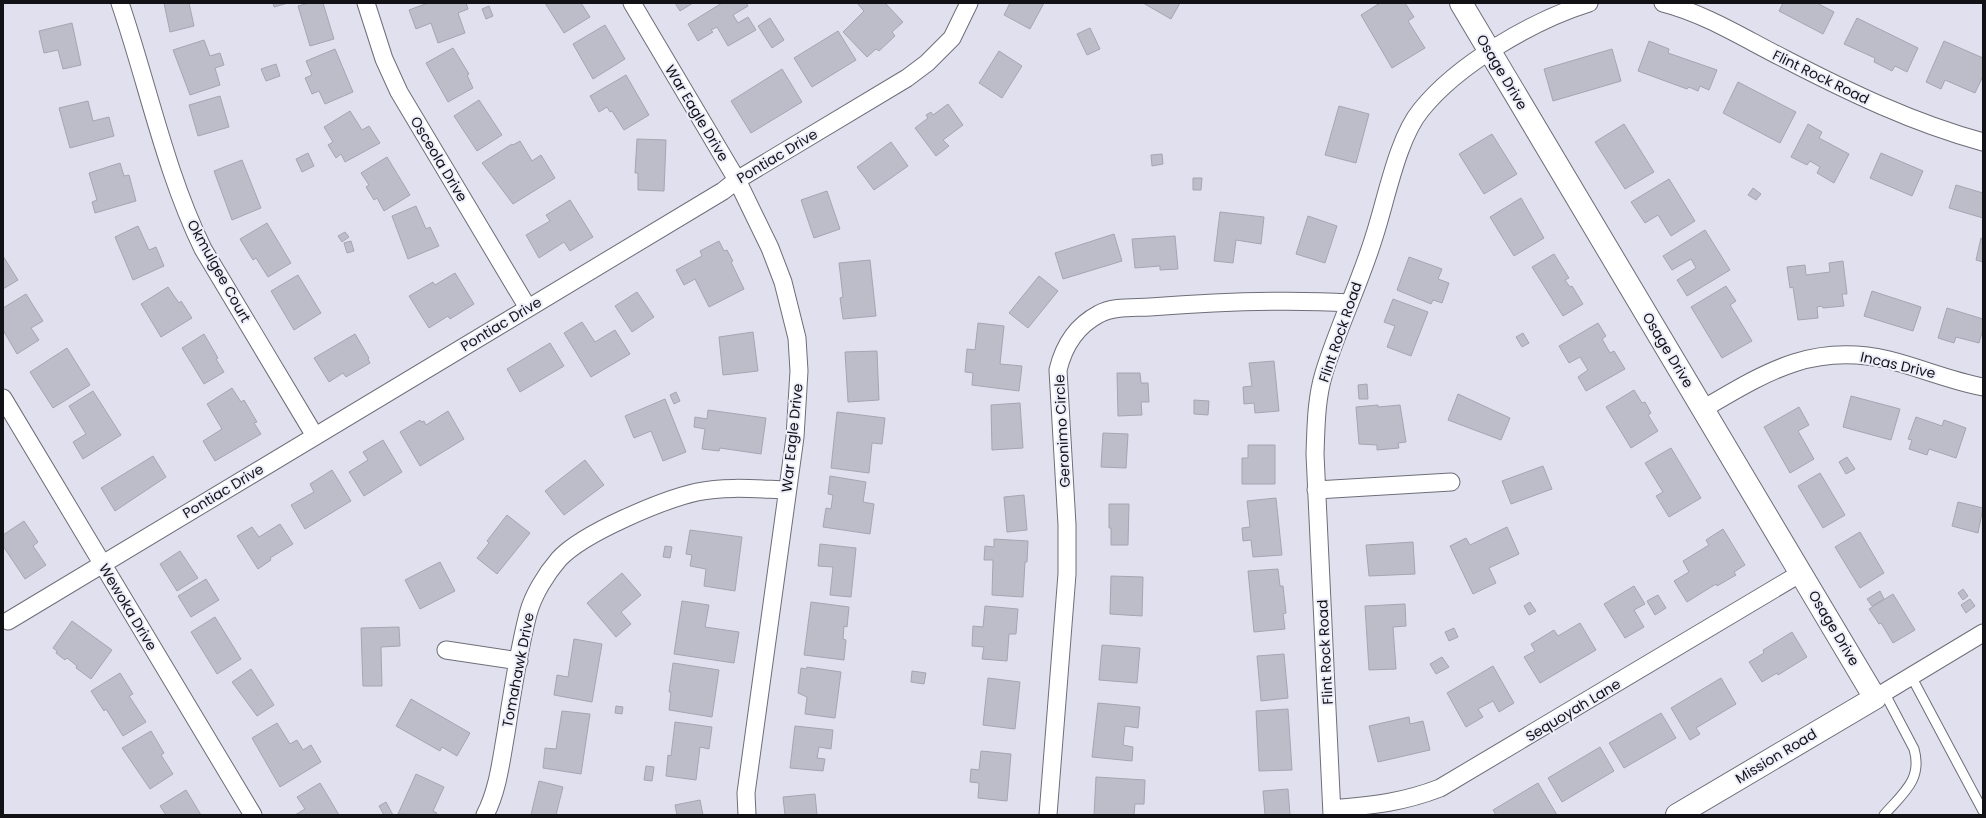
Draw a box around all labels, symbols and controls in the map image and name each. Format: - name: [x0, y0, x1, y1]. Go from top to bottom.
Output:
- street label: Osage Drive: [1472, 31, 1533, 114]
- street label: Flint Rock Road: [1769, 45, 1873, 109]
- street label: War Eagle Drive: [660, 61, 734, 165]
- street label: Osceola Drive: [406, 113, 473, 206]
- street label: Pontiac Drive: [733, 124, 822, 188]
- street label: Okmulgee Court: [182, 216, 256, 326]
- street label: Flint Rock Road: [1313, 279, 1367, 385]
- street label: Pontiac Drive: [457, 292, 546, 356]
- street label: Osage Drive: [1638, 309, 1699, 392]
- street label: Incas Drive: [1858, 347, 1938, 383]
- street label: Geronimo Circle: [1049, 374, 1075, 488]
- street label: War Eagle Drive: [776, 382, 808, 493]
- street label: Pontiac Drive: [179, 459, 268, 523]
- street label: Wewoka Drive: [94, 560, 162, 655]
- street label: Osage Drive: [1804, 587, 1865, 670]
- street label: Flint Rock Road: [1312, 599, 1338, 705]
- street label: Tomahawk Drive: [497, 611, 539, 729]
- street label: Sequoyah Lane: [1522, 674, 1624, 746]
- street label: Mission Road: [1732, 724, 1820, 788]

